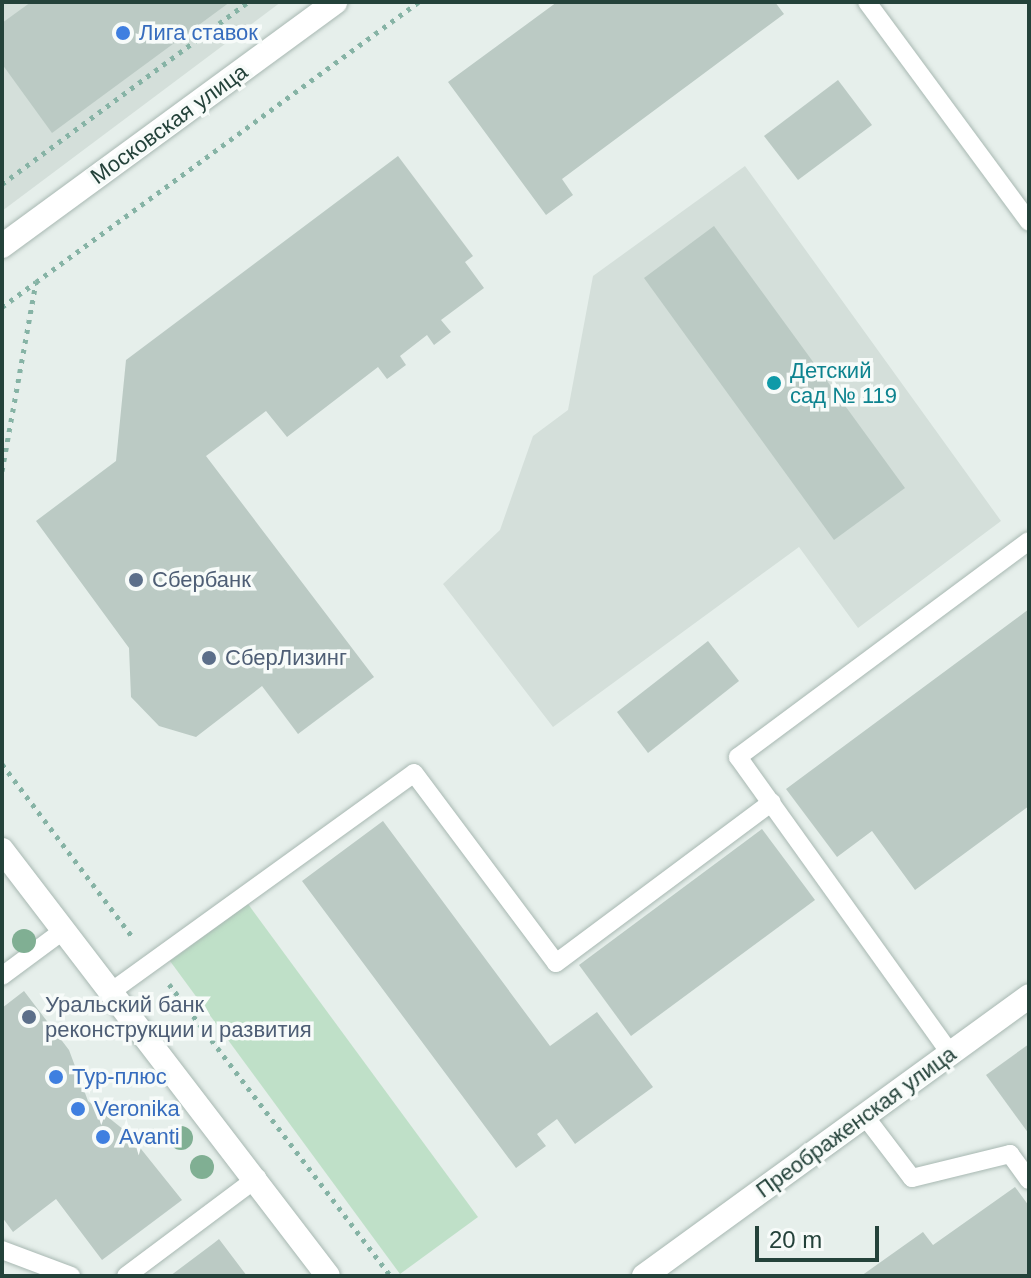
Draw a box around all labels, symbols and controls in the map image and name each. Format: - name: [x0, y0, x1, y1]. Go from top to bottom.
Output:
- place label: Лига ставок: [139, 20, 258, 46]
- marker: Лига ставок: [114, 24, 132, 42]
- street label: Московская улица: [86, 58, 252, 190]
- place label: Детский сад № 119: [790, 357, 897, 408]
- marker: Детский сад № 119: [765, 374, 783, 392]
- place label: Сбербанк: [152, 567, 251, 593]
- marker: Сбербанк: [127, 571, 145, 589]
- place label: СберЛизинг: [225, 645, 347, 671]
- marker: СберЛизинг: [200, 649, 218, 667]
- place label: Уральский банк реконструкции и развития: [45, 991, 312, 1042]
- marker: Уральский банк реконструкции и развития: [20, 1008, 38, 1026]
- street label: Преображенская улица: [751, 1041, 961, 1203]
- place label: Тур-плюс: [72, 1064, 167, 1090]
- marker: Тур-плюс: [47, 1068, 65, 1086]
- place label: Veronika: [94, 1096, 180, 1122]
- marker: Veronika: [69, 1100, 87, 1118]
- place label: Avanti: [119, 1124, 180, 1150]
- marker: Avanti: [94, 1128, 112, 1146]
- scale bar: [759, 1210, 883, 1260]
- text: 20 m: [769, 1226, 822, 1253]

